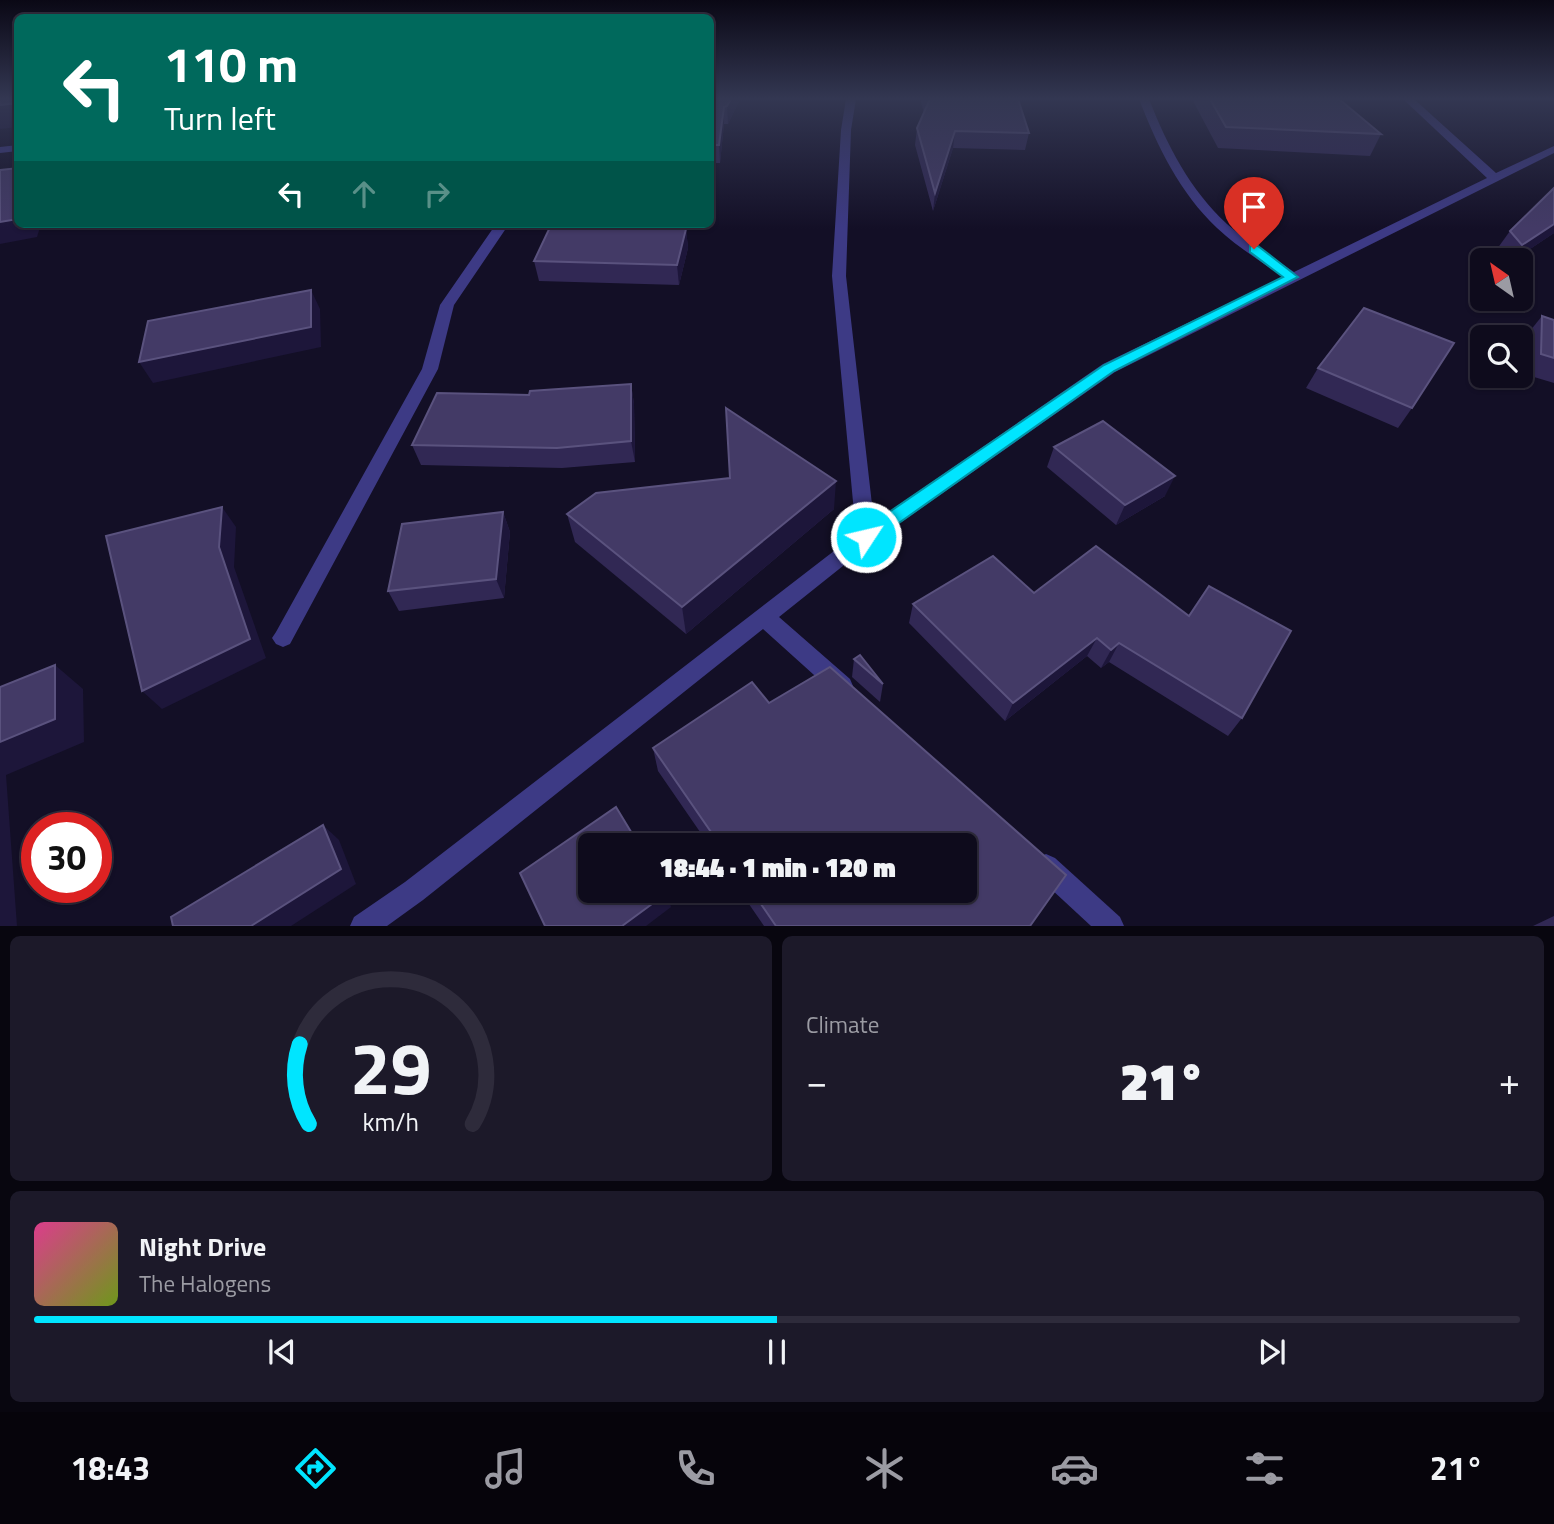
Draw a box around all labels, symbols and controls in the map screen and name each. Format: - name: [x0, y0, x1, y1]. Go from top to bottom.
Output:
- text: 110 m: [164, 26, 298, 101]
- icon: left: [49, 42, 140, 133]
- text: Turn left: [164, 94, 276, 142]
- icon: left: [272, 175, 310, 213]
- icon: ahead: [345, 175, 383, 213]
- icon: right: [418, 175, 456, 213]
- pin: [1224, 177, 1284, 249]
- icon: arrive: [1235, 188, 1273, 226]
- north arrow: [1470, 248, 1533, 312]
- map controls: [1470, 248, 1533, 388]
- button: search: [1470, 325, 1533, 388]
- position arrow: [829, 500, 903, 574]
- speed limit sign: 30: [21, 812, 112, 903]
- text: 18:44 · 1 min · 120 m: [659, 848, 896, 887]
- text: Climate: [806, 1007, 879, 1042]
- text: 29: [350, 1013, 432, 1123]
- text: 21°: [1120, 1041, 1206, 1120]
- text: −: [806, 1052, 827, 1110]
- text: +: [1499, 1052, 1520, 1110]
- text: km/h: [363, 1103, 419, 1141]
- text: Night Drive: [139, 1227, 266, 1266]
- text: The Halogens: [139, 1266, 271, 1301]
- icon: previous: [263, 1333, 301, 1371]
- icon: pause: [758, 1333, 796, 1371]
- icon: next: [1253, 1333, 1291, 1371]
- text: 18:43: [70, 1444, 150, 1492]
- icon: directions: [291, 1444, 340, 1493]
- icon: music: [481, 1444, 530, 1493]
- icon: phone: [671, 1444, 720, 1493]
- icon: climate: [860, 1444, 909, 1493]
- icon: car: [1050, 1444, 1099, 1493]
- icon: filters: [1240, 1444, 1289, 1493]
- text: 21°: [1430, 1444, 1484, 1492]

